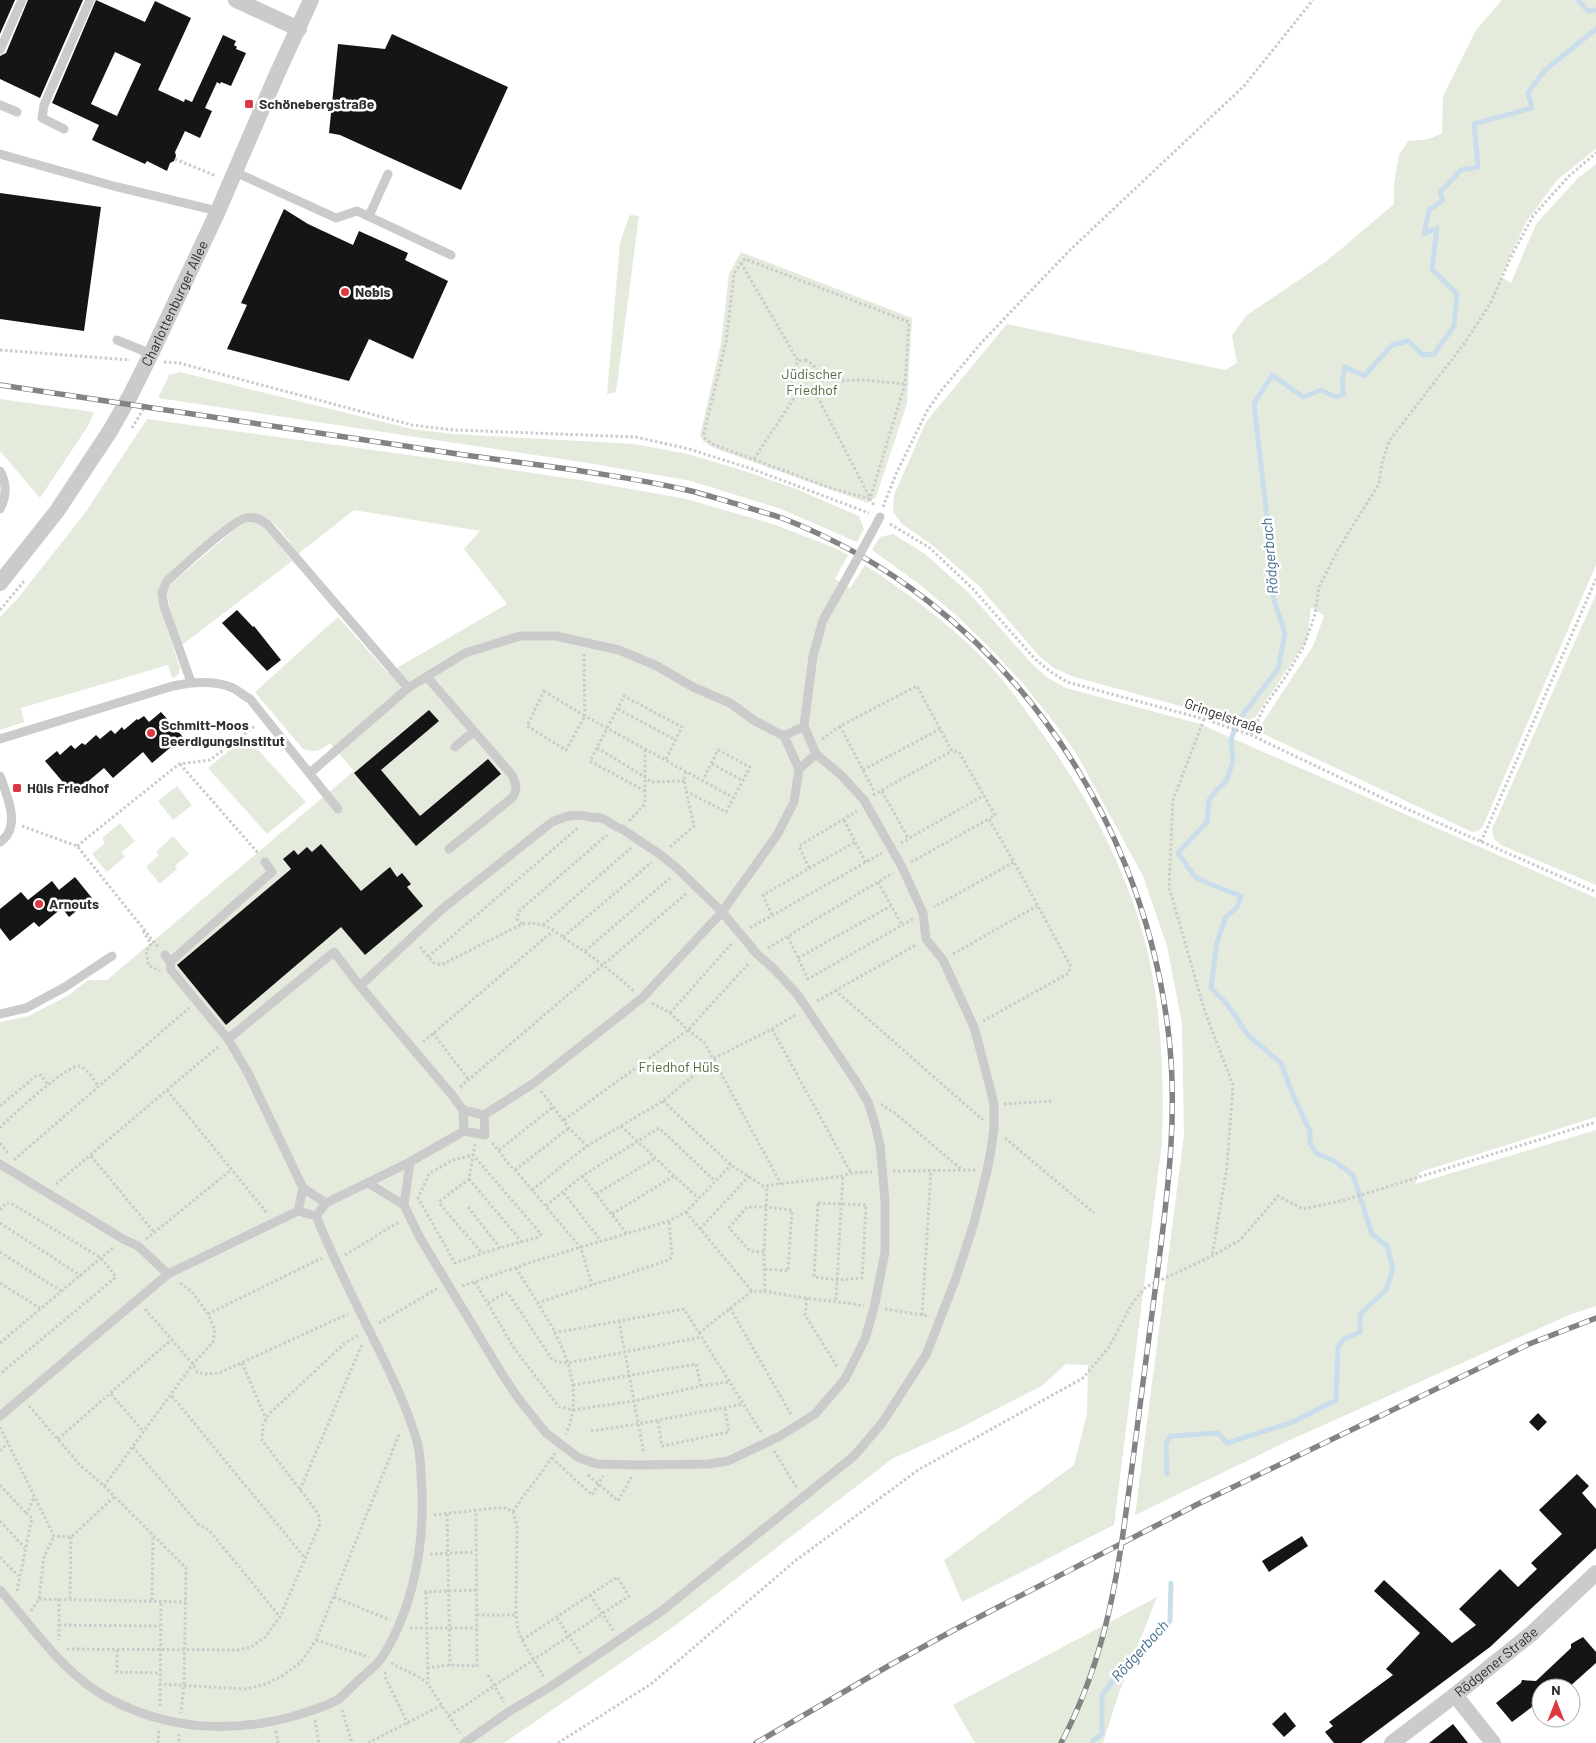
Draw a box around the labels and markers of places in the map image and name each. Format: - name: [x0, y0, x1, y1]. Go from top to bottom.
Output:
- place label: Schönebergstraße: [259, 95, 375, 112]
- marker: Schönebergstraße: [243, 98, 255, 110]
- place label: Nobis: [355, 283, 391, 300]
- marker: Nobis: [339, 286, 351, 298]
- place label: Schmitt-Moos Beerdigungsinstitut: [161, 716, 285, 749]
- marker: Schmitt-Moos Beerdigungsinstitut: [145, 727, 157, 739]
- place label: Hüls Friedhof: [27, 779, 109, 796]
- marker: Hüls Friedhof: [11, 782, 23, 794]
- place label: Arnouts: [49, 895, 99, 912]
- marker: Arnouts: [33, 898, 45, 910]

